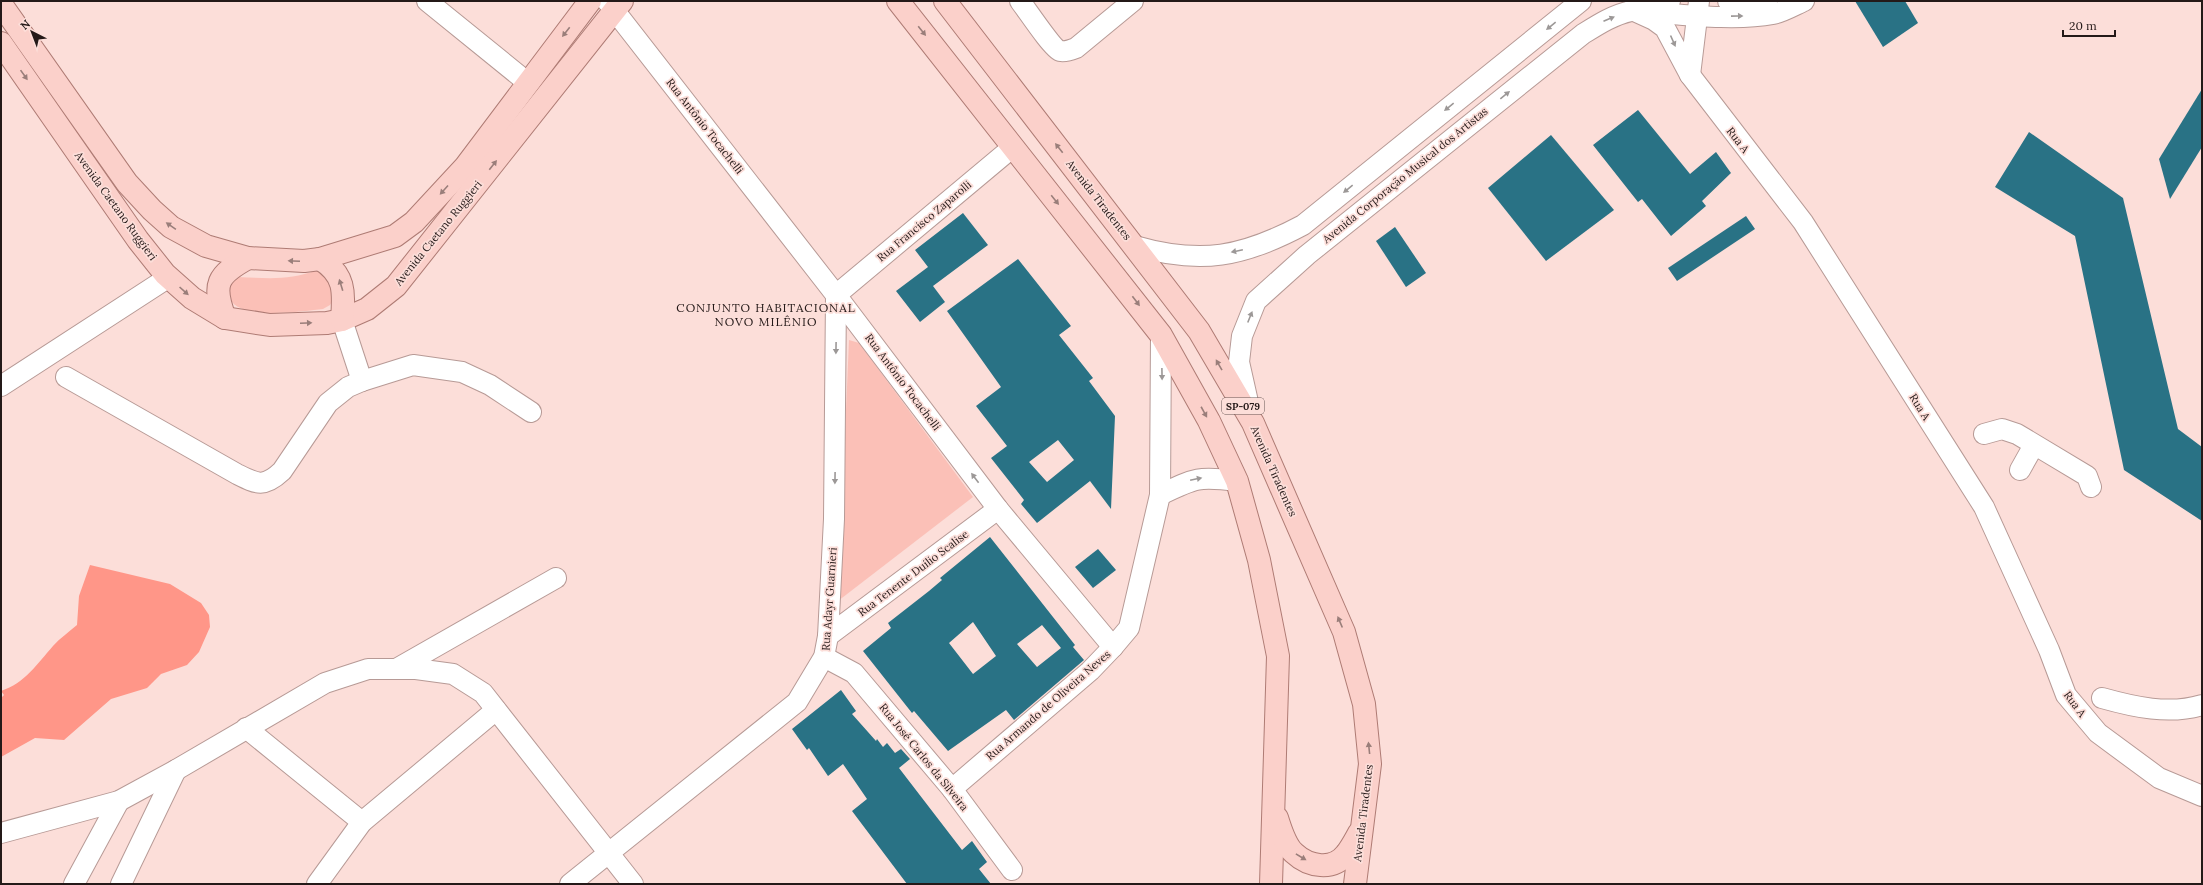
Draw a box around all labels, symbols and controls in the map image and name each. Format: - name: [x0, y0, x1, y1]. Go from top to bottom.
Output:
- north arrow: [12, 12, 52, 52]
- scale bar: [2063, 12, 2115, 38]
- one-way arrow: [1731, 13, 1744, 19]
- one-way arrow: [1604, 15, 1616, 21]
- text: N: [17, 16, 34, 33]
- text: 20 m: [2069, 18, 2097, 33]
- one-way arrow: [1545, 21, 1556, 30]
- one-way arrow: [562, 26, 570, 37]
- one-way arrow: [918, 26, 927, 37]
- one-way arrow: [1670, 36, 1676, 48]
- one-way arrow: [20, 70, 28, 80]
- street label: Rua Antônio Tocachelli: [663, 76, 747, 176]
- one-way arrow: [1499, 91, 1510, 100]
- one-way arrow: [1444, 103, 1455, 112]
- street label: Avenida Corporação Musical dos Artistas: [1319, 104, 1490, 247]
- street label: Rua A: [1724, 124, 1753, 157]
- one-way arrow: [1055, 143, 1063, 154]
- street label: Avenida Caetano Ruggieri: [71, 148, 160, 263]
- street label: Avenida Tiradentes: [1063, 156, 1135, 243]
- one-way arrow: [489, 159, 497, 170]
- street label: Rua Francisco Zaparolli: [874, 177, 974, 265]
- street label: Avenida Caetano Ruggieri: [391, 178, 485, 289]
- one-way arrow: [440, 185, 449, 196]
- one-way arrow: [1343, 185, 1354, 193]
- one-way arrow: [1050, 194, 1059, 205]
- one-way arrow: [166, 222, 177, 230]
- one-way arrow: [1230, 249, 1243, 255]
- one-way arrow: [288, 257, 300, 264]
- one-way arrow: [338, 279, 344, 291]
- one-way arrow: [180, 286, 189, 295]
- one-way arrow: [1131, 296, 1140, 307]
- district label: CONJUNTO HABITACIONAL NOVO MILÊNIO: [676, 300, 856, 329]
- one-way arrow: [1247, 311, 1253, 323]
- one-way arrow: [300, 320, 312, 327]
- street label: Rua Antônio Tocachelli: [862, 331, 944, 433]
- one-way arrow: [833, 342, 839, 355]
- one-way arrow: [1216, 359, 1223, 371]
- one-way arrow: [1158, 368, 1165, 380]
- street label: Rua A: [1906, 391, 1934, 424]
- road number: SP-079: [1222, 398, 1264, 414]
- one-way arrow: [1200, 406, 1207, 418]
- street label: Avenida Tiradentes: [1247, 422, 1300, 519]
- one-way arrow: [832, 472, 838, 485]
- one-way arrow: [970, 473, 979, 484]
- one-way arrow: [1190, 476, 1202, 482]
- street label: Rua Tenente Duilio Scalise: [855, 527, 971, 619]
- street label: Rua Adayr Guarnieri: [818, 547, 840, 651]
- one-way arrow: [1337, 616, 1343, 627]
- street label: Rua Armando de Oliveira Neves: [983, 647, 1113, 763]
- street label: Rua A: [2061, 688, 2090, 721]
- street label: Rua José Carlos da Silveira: [876, 700, 972, 814]
- one-way arrow: [1365, 742, 1372, 754]
- street label: Avenida Tiradentes: [1350, 764, 1376, 863]
- one-way arrow: [1295, 854, 1307, 861]

